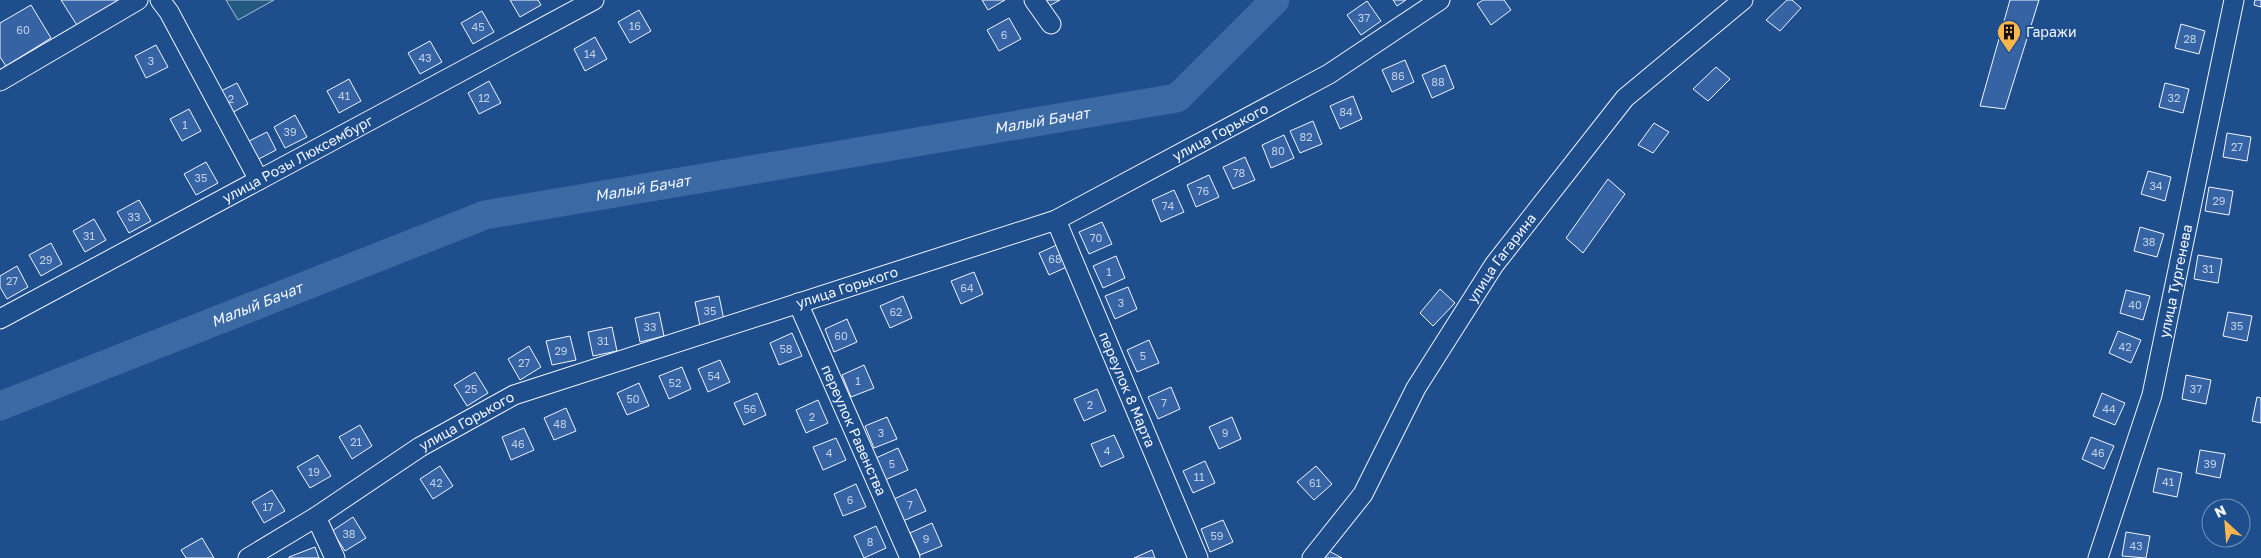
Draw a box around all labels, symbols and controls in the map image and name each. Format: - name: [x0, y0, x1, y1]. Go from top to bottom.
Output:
- house number: 37: [1358, 11, 1370, 24]
- house number: 16: [629, 19, 641, 32]
- building icon: Гаражи: [1996, 19, 2022, 53]
- house number: 45: [471, 20, 485, 33]
- house number: 60: [16, 23, 30, 36]
- place label: Гаражи: [2026, 23, 2077, 40]
- house number: 6: [1001, 28, 1008, 41]
- house number: 28: [2183, 32, 2197, 45]
- house number: 14: [584, 47, 596, 60]
- house number: 43: [418, 51, 432, 64]
- house number: 3: [148, 54, 154, 67]
- house number: 86: [1391, 69, 1405, 82]
- house number: 88: [1431, 75, 1445, 88]
- house number: 41: [338, 89, 350, 102]
- house number: 12: [478, 91, 490, 104]
- house number: 32: [2168, 91, 2180, 104]
- house number: 2: [228, 92, 234, 105]
- street label: улица Горького: [1169, 99, 1271, 164]
- water label: Малый Бачат: [993, 103, 1093, 137]
- house number: 84: [1339, 105, 1353, 118]
- street label: улица Розы Люксембург: [219, 111, 376, 206]
- house number: 1: [182, 118, 188, 131]
- house number: 39: [283, 125, 297, 138]
- house number: 82: [1299, 130, 1313, 143]
- house number: 27: [2231, 140, 2243, 153]
- house number: 80: [1271, 144, 1285, 157]
- house number: 78: [1233, 166, 1246, 179]
- water label: Малый Бачат: [593, 170, 694, 204]
- house number: 35: [195, 171, 207, 184]
- house number: 34: [2149, 179, 2163, 192]
- house number: 76: [1197, 184, 1210, 197]
- house number: 29: [2212, 194, 2226, 207]
- house number: 74: [1162, 199, 1175, 212]
- house number: 33: [128, 210, 140, 223]
- street label: улица Гагарина: [1463, 210, 1539, 306]
- street label: улица Тургенева: [2155, 223, 2195, 339]
- house number: 31: [83, 229, 95, 242]
- house number: 70: [1090, 231, 1103, 244]
- house number: 38: [2142, 235, 2156, 248]
- house number: 68: [1048, 252, 1062, 265]
- house number: 29: [39, 253, 53, 266]
- house number: 31: [2202, 262, 2214, 275]
- street label: улица Горького: [794, 263, 900, 311]
- house number: 1: [1106, 265, 1112, 278]
- house number: 27: [6, 274, 18, 287]
- water label: Малый Бачат: [208, 277, 307, 330]
- house number: 64: [960, 281, 974, 294]
- house number: 3: [1118, 296, 1124, 309]
- house number: 40: [2128, 298, 2142, 311]
- house number: 35: [704, 304, 716, 317]
- house number: 62: [889, 305, 903, 318]
- house number: 35: [2231, 319, 2243, 332]
- house number: 33: [644, 320, 656, 333]
- house number: 60: [834, 329, 848, 342]
- street label: переулок 8 Марта: [1096, 329, 1160, 450]
- house number: 31: [597, 334, 609, 347]
- house number: 42: [2118, 340, 2132, 353]
- house number: 58: [779, 342, 793, 355]
- house number: 29: [554, 344, 568, 357]
- house number: 5: [1140, 349, 1146, 362]
- house number: 27: [518, 356, 530, 369]
- street label: переулок Равенства: [818, 362, 890, 498]
- house number: 54: [707, 369, 721, 382]
- house number: 1: [855, 374, 861, 387]
- house number: 52: [669, 376, 681, 389]
- house number: 25: [465, 382, 477, 395]
- house number: 37: [2190, 382, 2202, 395]
- street label: улица Горького: [416, 388, 517, 454]
- house number: 50: [626, 392, 640, 405]
- house number: 7: [1161, 396, 1167, 409]
- house number: 2: [1087, 398, 1093, 411]
- house number: 56: [743, 402, 757, 415]
- house number: 44: [2102, 402, 2116, 415]
- house number: 2: [809, 410, 815, 423]
- house number: 48: [553, 417, 567, 430]
- house number: 3: [878, 426, 884, 439]
- house number: 9: [1222, 426, 1228, 439]
- house number: 21: [350, 435, 362, 448]
- house number: 46: [511, 437, 525, 450]
- house number: 4: [1104, 444, 1111, 457]
- house number: 4: [826, 446, 833, 459]
- house number: 46: [2091, 446, 2105, 459]
- house number: 5: [889, 457, 895, 470]
- house number: 39: [2203, 457, 2217, 470]
- house number: 19: [308, 465, 320, 478]
- house number: 11: [1194, 470, 1204, 483]
- house number: 41: [2162, 475, 2174, 488]
- house number: 42: [429, 476, 443, 489]
- house number: 61: [1309, 476, 1321, 489]
- house number: 6: [847, 493, 854, 506]
- house number: 7: [907, 498, 913, 511]
- north arrow: [2201, 498, 2251, 548]
- house number: 17: [262, 500, 274, 513]
- text: N: [2212, 501, 2229, 521]
- house number: 38: [342, 527, 356, 540]
- house number: 59: [1210, 529, 1224, 542]
- house number: 9: [923, 532, 929, 545]
- house number: 8: [867, 535, 874, 548]
- house number: 43: [2129, 539, 2143, 552]

